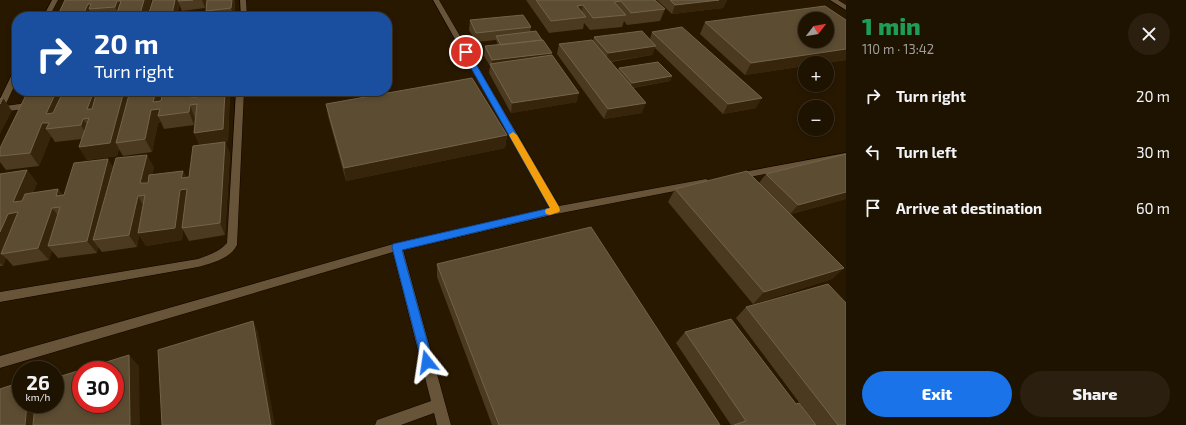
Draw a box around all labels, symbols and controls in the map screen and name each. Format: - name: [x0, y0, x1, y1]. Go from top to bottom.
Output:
- text: 1 min: [862, 11, 921, 40]
- north arrow: [798, 12, 834, 48]
- map controls: [798, 12, 834, 136]
- button: close: [1128, 13, 1170, 55]
- text: 20 m: [94, 26, 159, 60]
- icon: right: [28, 28, 80, 80]
- pin: [449, 35, 483, 69]
- icon: arrive: [455, 41, 477, 63]
- text: 110 m · 13:42: [862, 41, 934, 57]
- button: +: [798, 56, 834, 92]
- text: Turn right: [94, 60, 174, 82]
- icon: right: [862, 85, 884, 107]
- text: Turn right: [896, 87, 966, 105]
- text: 20 m: [1136, 87, 1170, 105]
- button: −: [798, 100, 834, 136]
- icon: left: [862, 141, 884, 163]
- text: Turn left: [896, 143, 957, 161]
- text: 30 m: [1136, 143, 1170, 161]
- icon: arrive: [862, 197, 884, 219]
- text: Arrive at destination: [896, 199, 1042, 217]
- text: 60 m: [1136, 199, 1170, 217]
- position arrow: [406, 341, 448, 383]
- speed limit sign: 30: [72, 361, 124, 413]
- text: 26: [26, 370, 50, 394]
- button: Exit: [862, 371, 1012, 417]
- button: Share: [1020, 371, 1170, 417]
- text: km/h: [26, 391, 50, 403]

